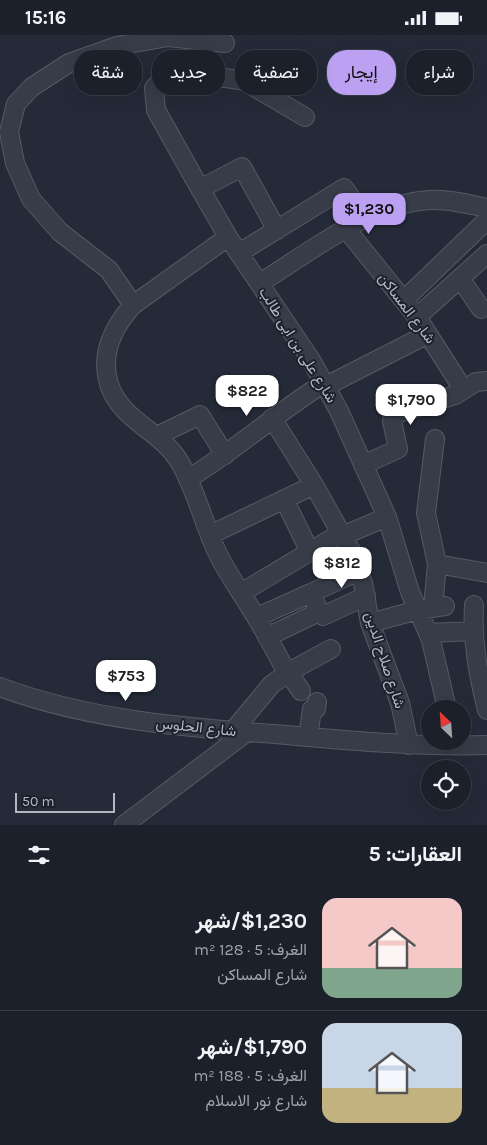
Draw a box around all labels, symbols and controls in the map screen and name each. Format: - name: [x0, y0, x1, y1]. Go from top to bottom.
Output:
- text: 15:16: [25, 7, 66, 29]
- chip: شقة: [74, 50, 142, 95]
- chip: جديد: [152, 50, 225, 95]
- chip: تصفية: [235, 50, 317, 95]
- chip: إيجار: [327, 50, 396, 95]
- chip: شراء: [406, 50, 473, 95]
- pin: $1,230: [328, 193, 410, 235]
- text: $1,230: [344, 199, 394, 218]
- street label: شارع المساكن: [373, 269, 440, 348]
- street label: شارع على بن ابى طالب: [253, 284, 341, 407]
- pin: $822: [217, 375, 277, 417]
- text: $822: [227, 381, 267, 400]
- pin: $1,790: [370, 383, 452, 426]
- text: $1,790: [387, 390, 435, 409]
- pin: $812: [312, 547, 372, 589]
- text: $812: [324, 553, 360, 572]
- street label: شارع صلاح الدين: [359, 609, 409, 711]
- pin: $753: [96, 659, 156, 702]
- text: $753: [107, 666, 145, 685]
- north arrow: [421, 700, 471, 750]
- map controls: [421, 700, 471, 810]
- street label: شارع الحلوس: [155, 714, 237, 742]
- button: locate: [421, 760, 471, 810]
- scale bar: [15, 790, 115, 813]
- text: 50 m: [22, 793, 55, 810]
- icon: filters: [25, 841, 53, 869]
- text: العقارات: 5: [368, 842, 462, 866]
- text: $1,230/شهر: [195, 909, 307, 933]
- icon: home: [362, 918, 422, 978]
- text: الغرف: 5 · 128 m²: [194, 940, 307, 959]
- text: شارع المساكن: [217, 965, 307, 984]
- text: $1,790/شهر: [198, 1035, 307, 1059]
- icon: home: [362, 1043, 422, 1103]
- text: الغرف: 5 · 188 m²: [193, 1066, 307, 1085]
- text: شارع نور الاسلام: [205, 1091, 307, 1110]

